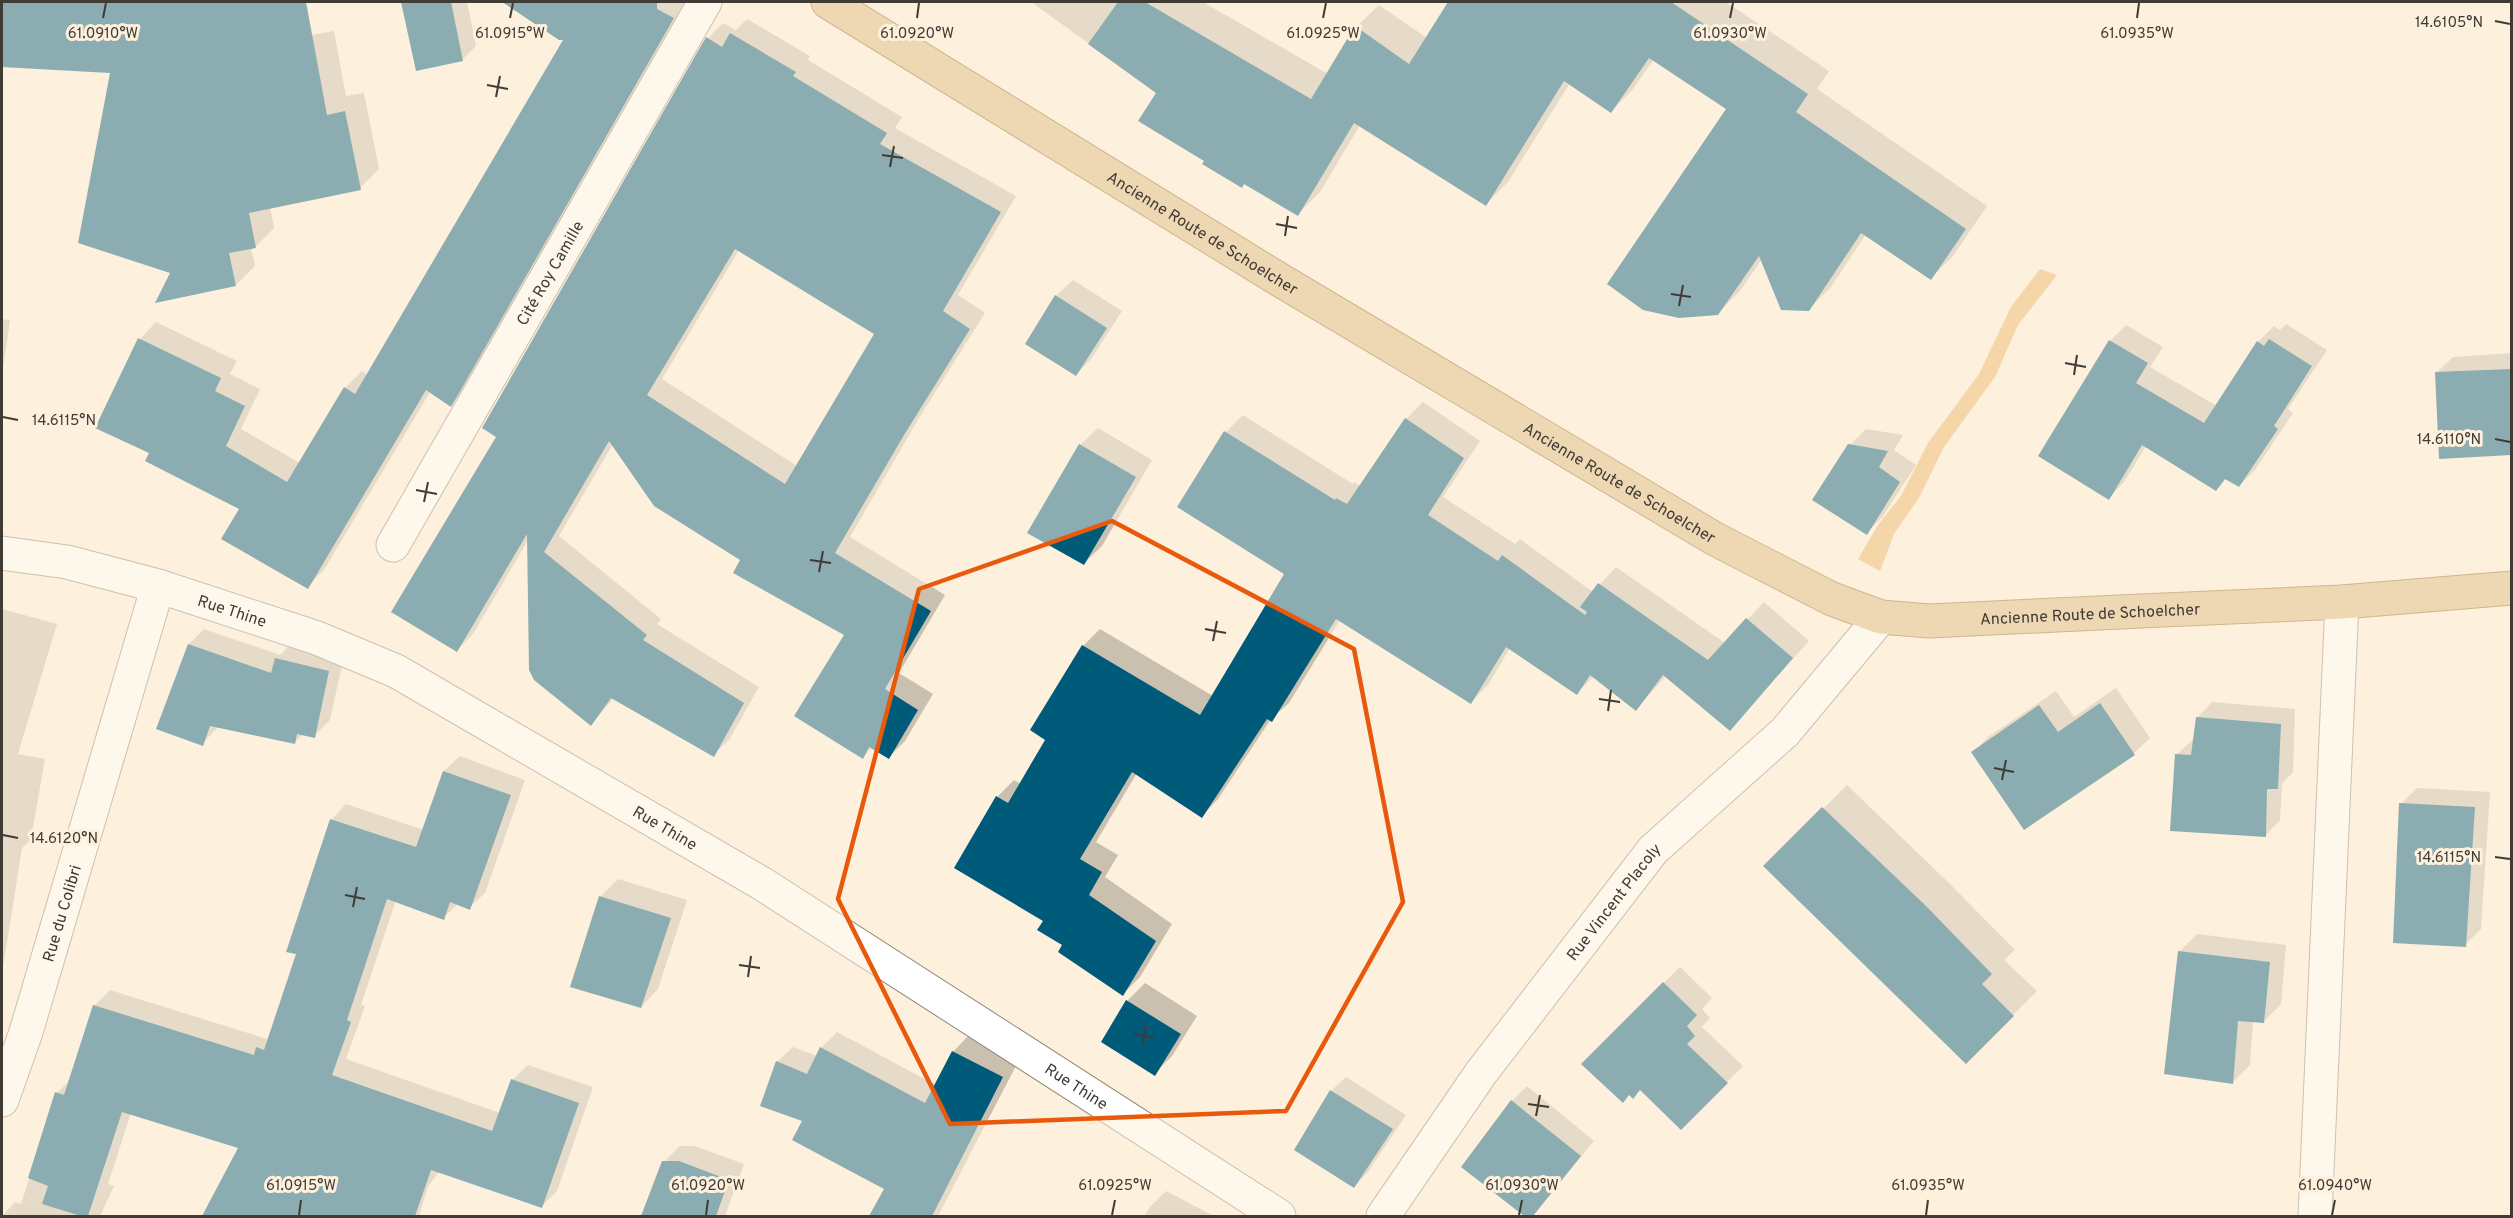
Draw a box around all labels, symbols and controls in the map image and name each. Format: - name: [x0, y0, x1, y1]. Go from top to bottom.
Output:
- text: 14.6105°N: [2415, 14, 2483, 33]
- text: 61.0910°W: [68, 25, 138, 44]
- text: 61.0915°W: [475, 25, 545, 44]
- text: 61.0920°W: [880, 25, 954, 44]
- text: 61.0925°W: [1286, 25, 1360, 44]
- text: 61.0930°W: [1693, 25, 1767, 44]
- text: 61.0935°W: [2100, 25, 2174, 44]
- street label: Ancienne Route de Schoelcher: [1103, 168, 1301, 300]
- street label: Cité Roy Camille: [513, 218, 589, 330]
- text: 14.6115°N: [32, 412, 96, 431]
- street label: Ancienne Route de Schoelcher: [1519, 419, 1719, 549]
- text: 14.6110°N: [2417, 431, 2481, 450]
- street label: Rue Thine: [195, 592, 269, 633]
- street label: Ancienne Route de Schoelcher: [1980, 600, 2201, 631]
- street label: Rue Thine: [628, 803, 700, 856]
- text: 14.6120°N: [30, 830, 98, 849]
- street label: Rue Vincent Placoly: [1563, 840, 1666, 965]
- text: 14.6115°N: [2417, 849, 2481, 868]
- street label: Rue du Colibri: [39, 863, 87, 965]
- street label: Rue Thine: [1040, 1060, 1111, 1115]
- text: 61.0915°W: [266, 1177, 336, 1196]
- text: 61.0920°W: [671, 1177, 745, 1196]
- text: 61.0925°W: [1078, 1177, 1152, 1196]
- text: 61.0930°W: [1485, 1177, 1559, 1196]
- text: 61.0935°W: [1891, 1177, 1965, 1196]
- text: 61.0940°W: [2298, 1177, 2372, 1196]

